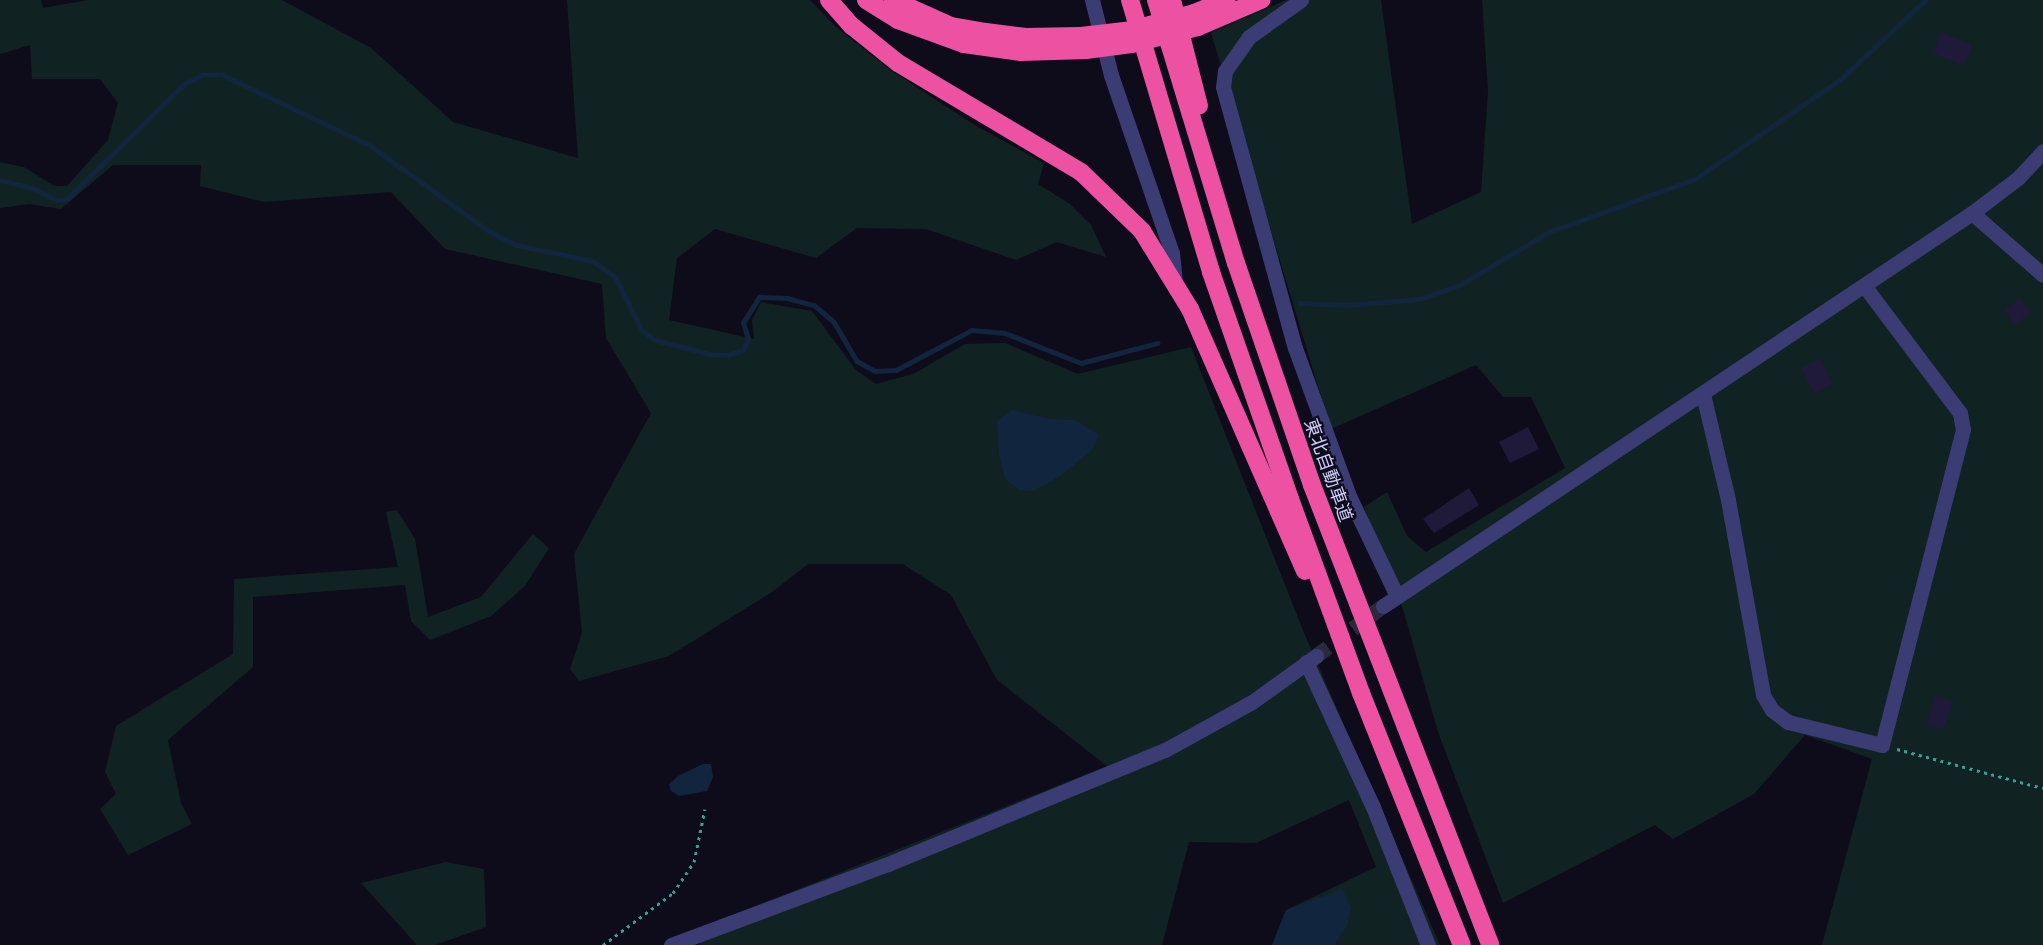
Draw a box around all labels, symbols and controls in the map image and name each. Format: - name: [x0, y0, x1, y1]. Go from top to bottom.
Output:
- street label: 東北自動車道: [1300, 416, 1358, 524]

